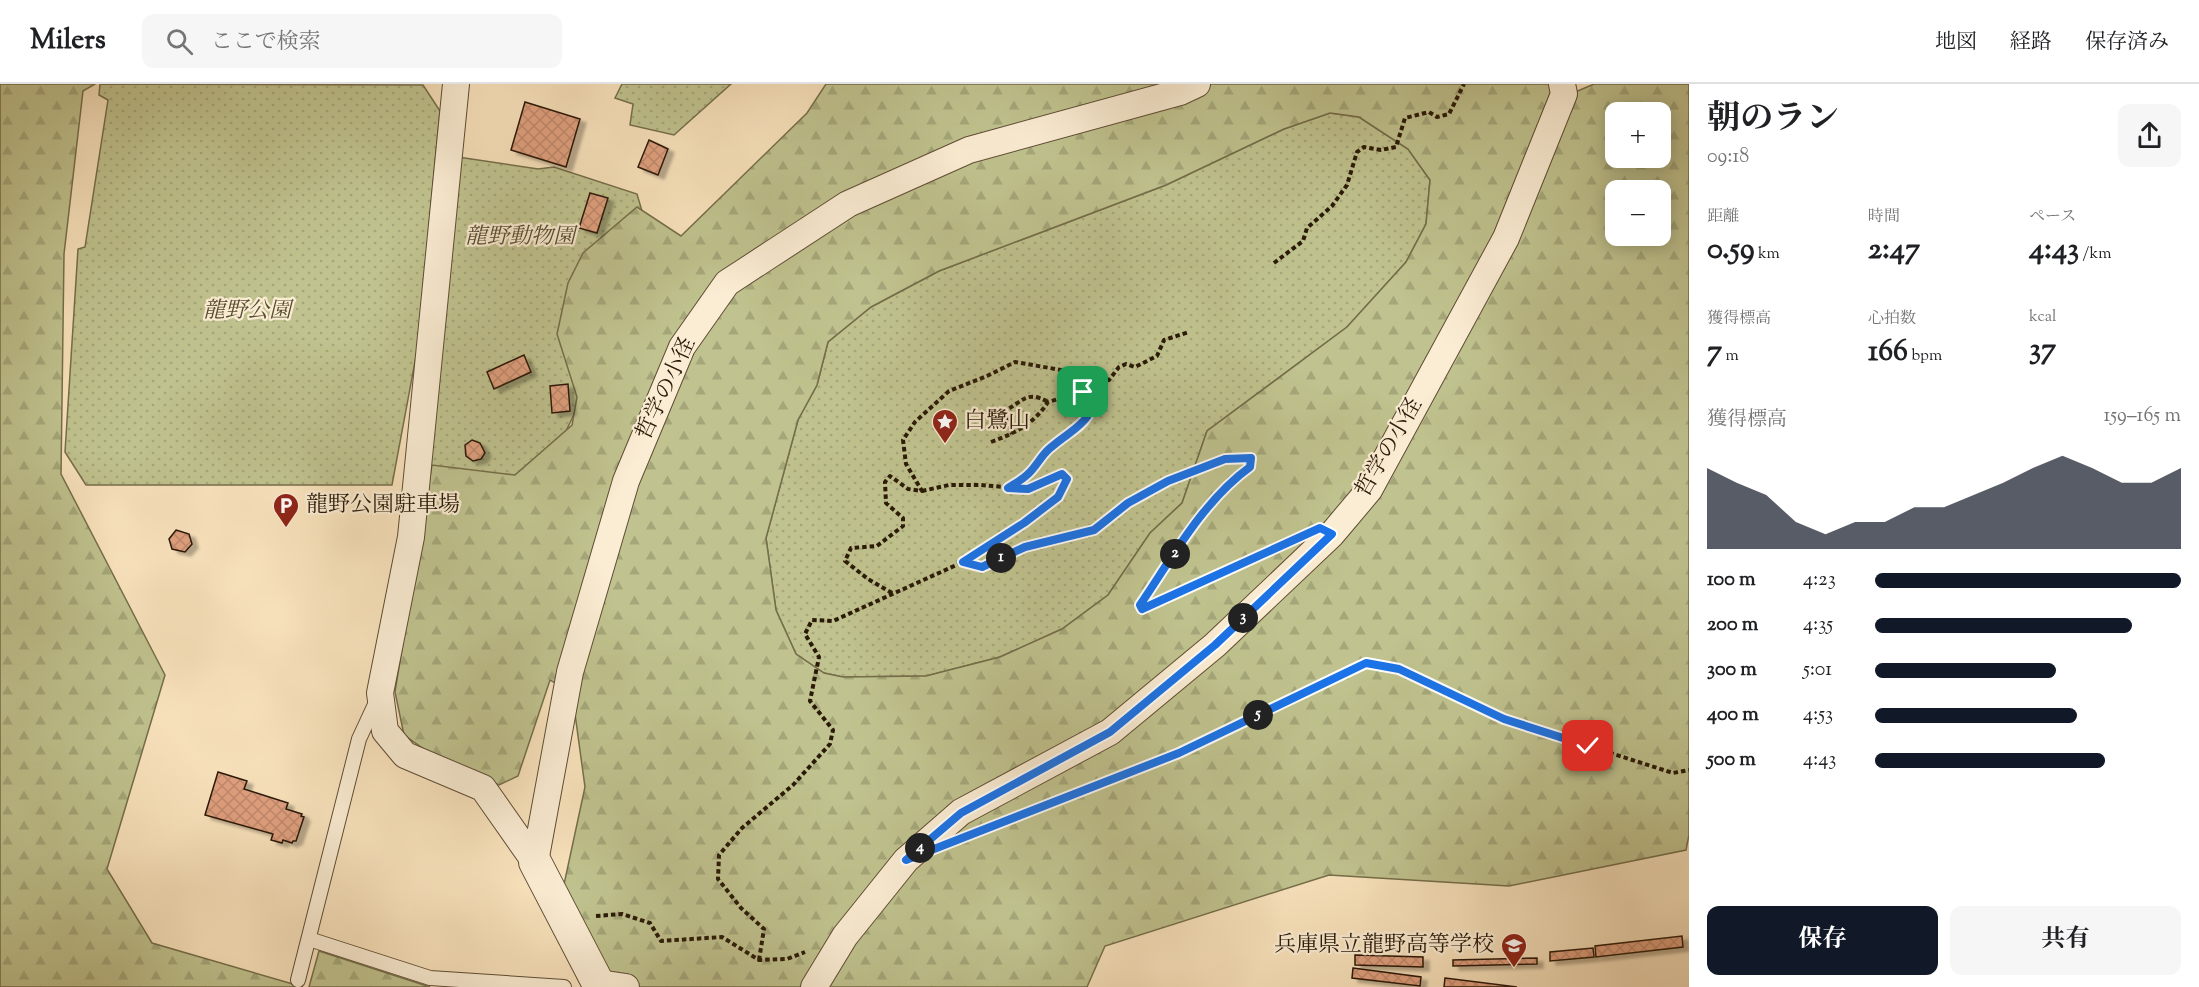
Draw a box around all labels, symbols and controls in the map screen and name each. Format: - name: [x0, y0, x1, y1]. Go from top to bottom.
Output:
- search box: [142, 14, 562, 68]
- text: Milers: [30, 21, 106, 61]
- icon: search: [163, 25, 196, 58]
- text: ここで検索: [211, 27, 321, 59]
- text: 地図: [1935, 28, 1977, 58]
- text: 経路: [2010, 28, 2052, 58]
- text: 保存済み: [2085, 28, 2169, 58]
- text: 朝のラン: [1707, 96, 1839, 144]
- map controls: [1605, 102, 1671, 246]
- button: +: [1605, 102, 1671, 168]
- button: share: [2118, 104, 2181, 167]
- text: 09:18: [1707, 143, 1749, 172]
- button: −: [1605, 180, 1671, 246]
- text: 距離: [1707, 206, 1739, 229]
- text: 時間: [1868, 206, 1900, 229]
- text: ペース: [2029, 206, 2076, 229]
- park label: 龍野動物園: [465, 222, 578, 254]
- text: 0.59: [1707, 229, 1754, 272]
- text: 2:47: [1868, 229, 1920, 272]
- text: 4:43: [2029, 229, 2079, 272]
- text: km: [1754, 243, 1780, 266]
- text: /km: [2079, 243, 2112, 266]
- park label: 龍野公園: [203, 296, 294, 328]
- text: kcal: [2029, 306, 2057, 329]
- text: 獲得標高: [1707, 308, 1771, 331]
- text: 心拍数: [1868, 308, 1916, 331]
- text: 37: [2029, 329, 2056, 372]
- text: 7: [1707, 331, 1722, 374]
- text: 166: [1868, 331, 1908, 374]
- street label: 哲学の小径: [629, 332, 705, 446]
- text: m: [1722, 345, 1739, 368]
- text: bpm: [1908, 345, 1942, 368]
- pin: [1057, 366, 1108, 417]
- icon: arrive: [1066, 375, 1099, 408]
- street label: 哲学の小径: [1349, 392, 1431, 504]
- text: 159–165 m: [2103, 402, 2181, 431]
- place label: 白鷺山: [964, 406, 1030, 438]
- text: 獲得標高: [1707, 406, 1787, 435]
- place icon: 白鷺山: [930, 407, 960, 445]
- place label: 龍野公園駐車場: [306, 490, 460, 522]
- parking icon: 龍野公園駐車場: [271, 491, 301, 529]
- pin: 2: [1160, 539, 1190, 569]
- text: 2: [1171, 542, 1179, 565]
- pin: 1: [986, 543, 1016, 573]
- text: 1: [998, 546, 1004, 569]
- text: 100 m: [1707, 566, 1756, 595]
- text: 4:23: [1803, 566, 1836, 595]
- pin: 3: [1228, 603, 1258, 633]
- text: 3: [1240, 606, 1246, 629]
- text: 200 m: [1707, 611, 1758, 640]
- text: 4:35: [1803, 611, 1833, 640]
- text: 300 m: [1707, 656, 1757, 685]
- text: 5:01: [1803, 656, 1832, 685]
- pin: 5: [1243, 700, 1273, 730]
- text: 400 m: [1707, 701, 1759, 730]
- text: 4:53: [1803, 701, 1833, 730]
- text: 5: [1255, 703, 1261, 726]
- pin: [1562, 720, 1613, 771]
- icon: check: [1571, 729, 1604, 762]
- text: 500 m: [1707, 746, 1756, 775]
- text: 4:43: [1803, 746, 1836, 775]
- pin: 4: [905, 833, 935, 863]
- text: 4: [916, 836, 924, 859]
- button: 保存: [1707, 906, 1938, 975]
- button: 共有: [1950, 906, 2181, 975]
- place label: 兵庫県立龍野高等学校: [1274, 930, 1494, 962]
- school or university icon: 兵庫県立龍野高等学校: [1499, 931, 1529, 969]

